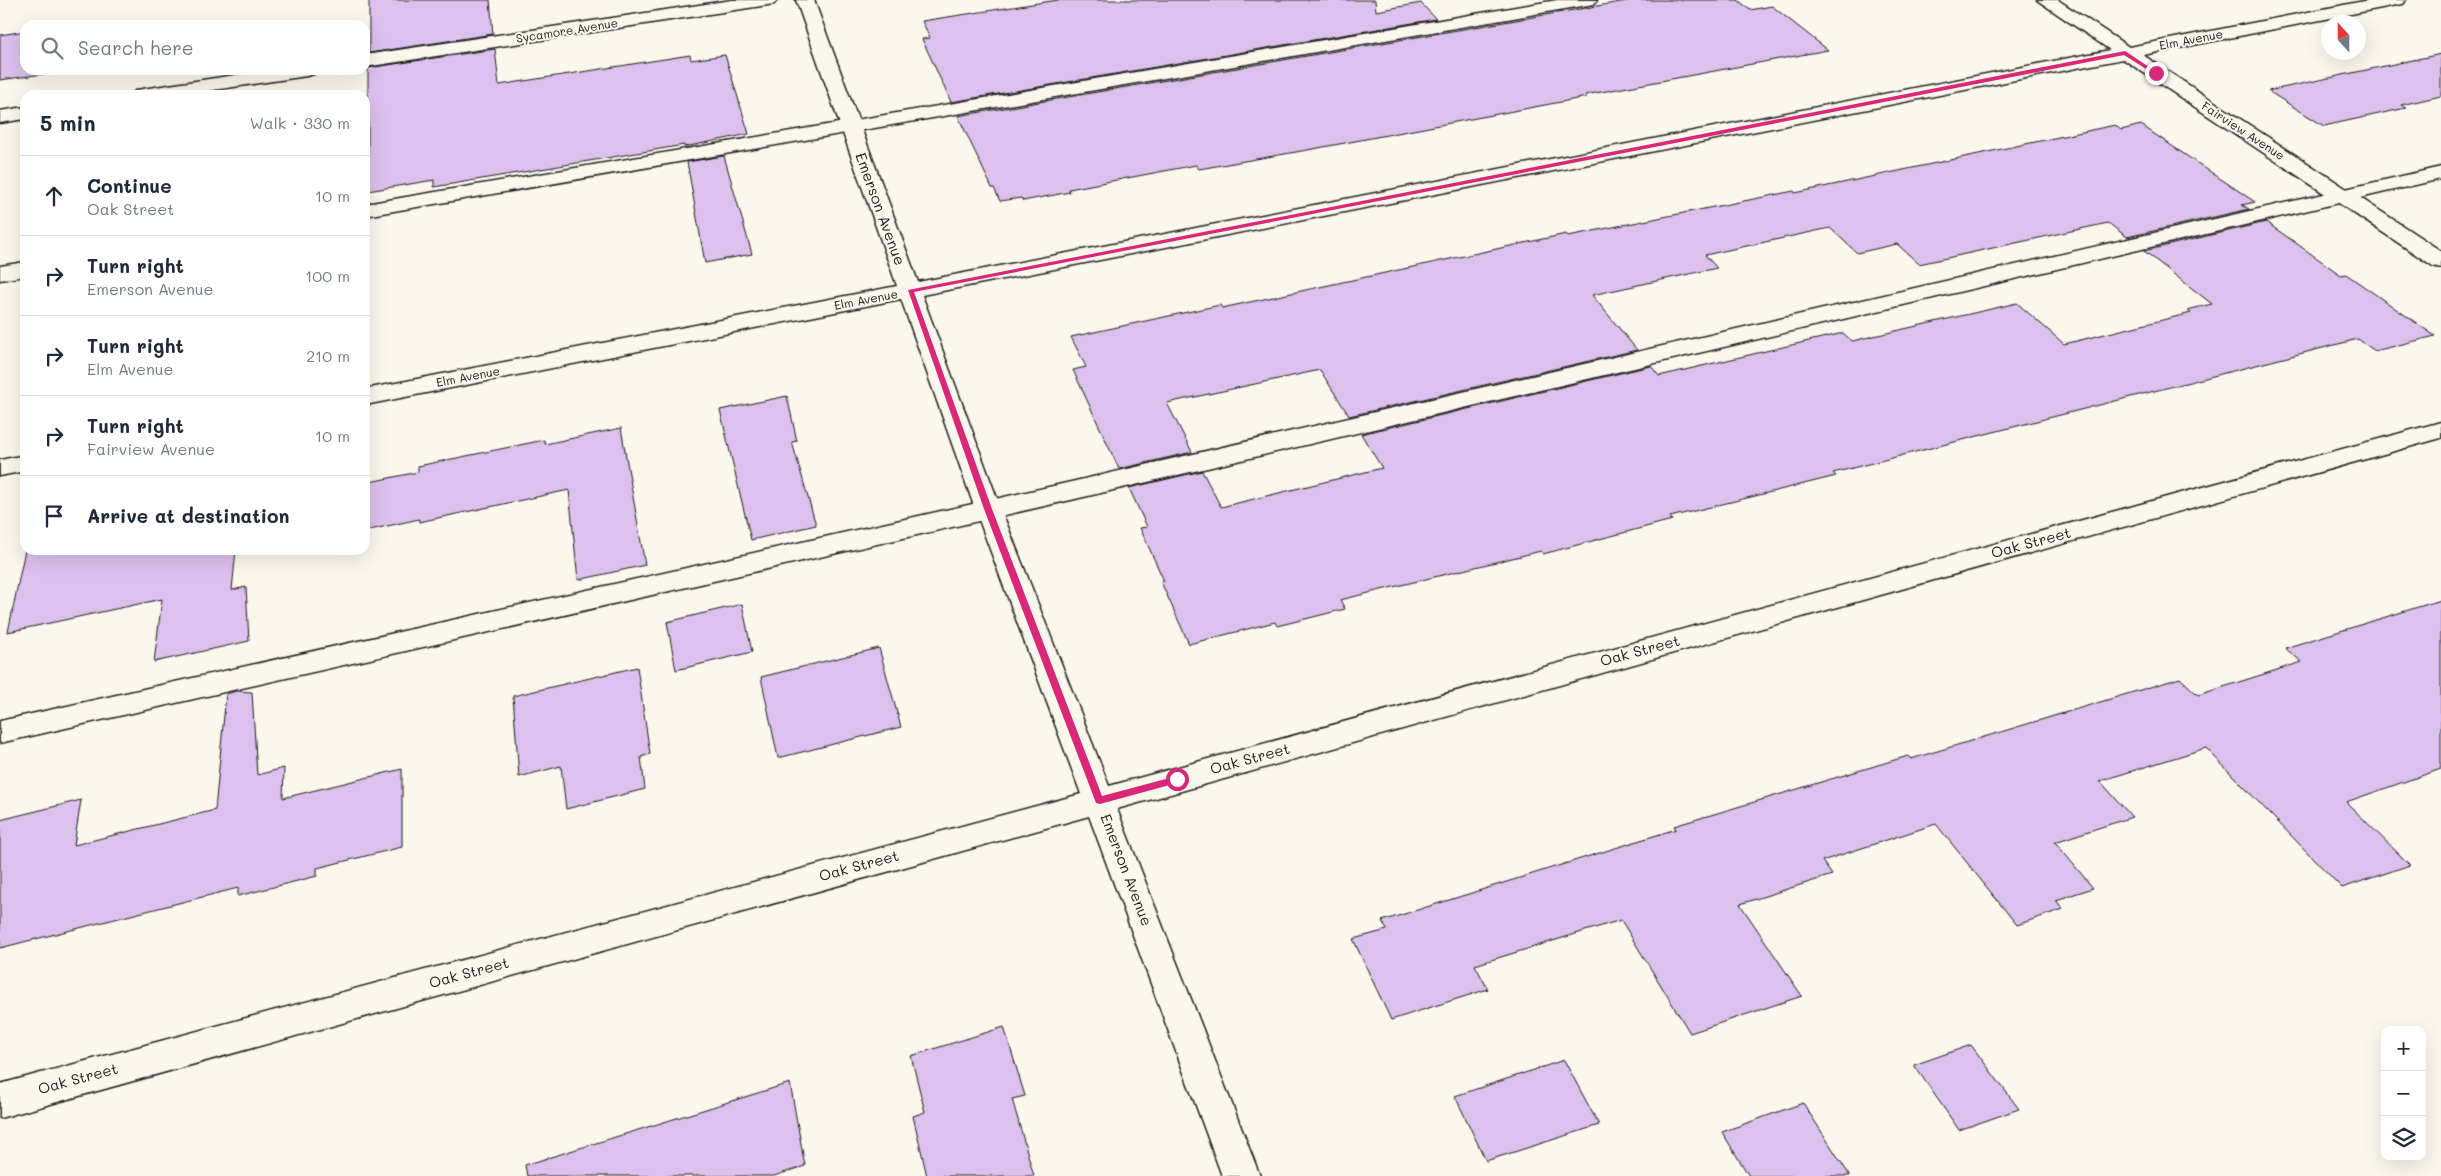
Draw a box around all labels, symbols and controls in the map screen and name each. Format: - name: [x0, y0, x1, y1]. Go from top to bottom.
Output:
- street label: Sycamore Avenue: [515, 14, 619, 46]
- north arrow: [2321, 15, 2366, 60]
- search box: [20, 20, 370, 75]
- street label: Elm Avenue: [2157, 25, 2224, 53]
- icon: search: [38, 34, 66, 62]
- text: Search here: [78, 35, 194, 60]
- route end: [2145, 62, 2168, 85]
- street label: Fairview Avenue: [2199, 97, 2288, 163]
- text: 5 min: [40, 109, 96, 136]
- text: Walk · 330 m: [250, 112, 350, 133]
- street label: Emerson Avenue: [851, 150, 911, 268]
- text: Continue: [87, 173, 172, 198]
- icon: ahead: [40, 182, 68, 210]
- text: 10 m: [315, 185, 350, 206]
- text: Oak Street: [87, 198, 174, 219]
- text: Turn right: [87, 253, 184, 278]
- icon: right: [40, 262, 68, 290]
- text: 100 m: [305, 265, 350, 286]
- text: Emerson Avenue: [87, 278, 213, 299]
- street label: Elm Avenue: [832, 285, 899, 313]
- text: Turn right: [87, 333, 184, 358]
- icon: right: [40, 342, 68, 370]
- text: 210 m: [306, 345, 350, 366]
- text: Elm Avenue: [87, 358, 173, 379]
- street label: Elm Avenue: [434, 362, 501, 390]
- text: Turn right: [87, 413, 184, 438]
- icon: right: [40, 422, 68, 450]
- text: 10 m: [315, 425, 350, 446]
- text: Fairview Avenue: [87, 438, 215, 459]
- icon: arrive: [40, 502, 68, 530]
- text: Arrive at destination: [87, 503, 290, 528]
- street label: Oak Street: [1989, 522, 2073, 562]
- street label: Oak Street: [1598, 630, 1682, 670]
- street label: Oak Street: [1208, 738, 1292, 778]
- route start: [1166, 768, 1189, 791]
- street label: Emerson Avenue: [1096, 811, 1158, 929]
- street label: Oak Street: [817, 845, 901, 885]
- street label: Oak Street: [427, 952, 511, 992]
- map controls: [2381, 1026, 2426, 1161]
- button: +: [2381, 1026, 2426, 1071]
- street label: Oak Street: [36, 1058, 120, 1098]
- button: −: [2381, 1071, 2426, 1116]
- button: layers: [2381, 1116, 2426, 1161]

